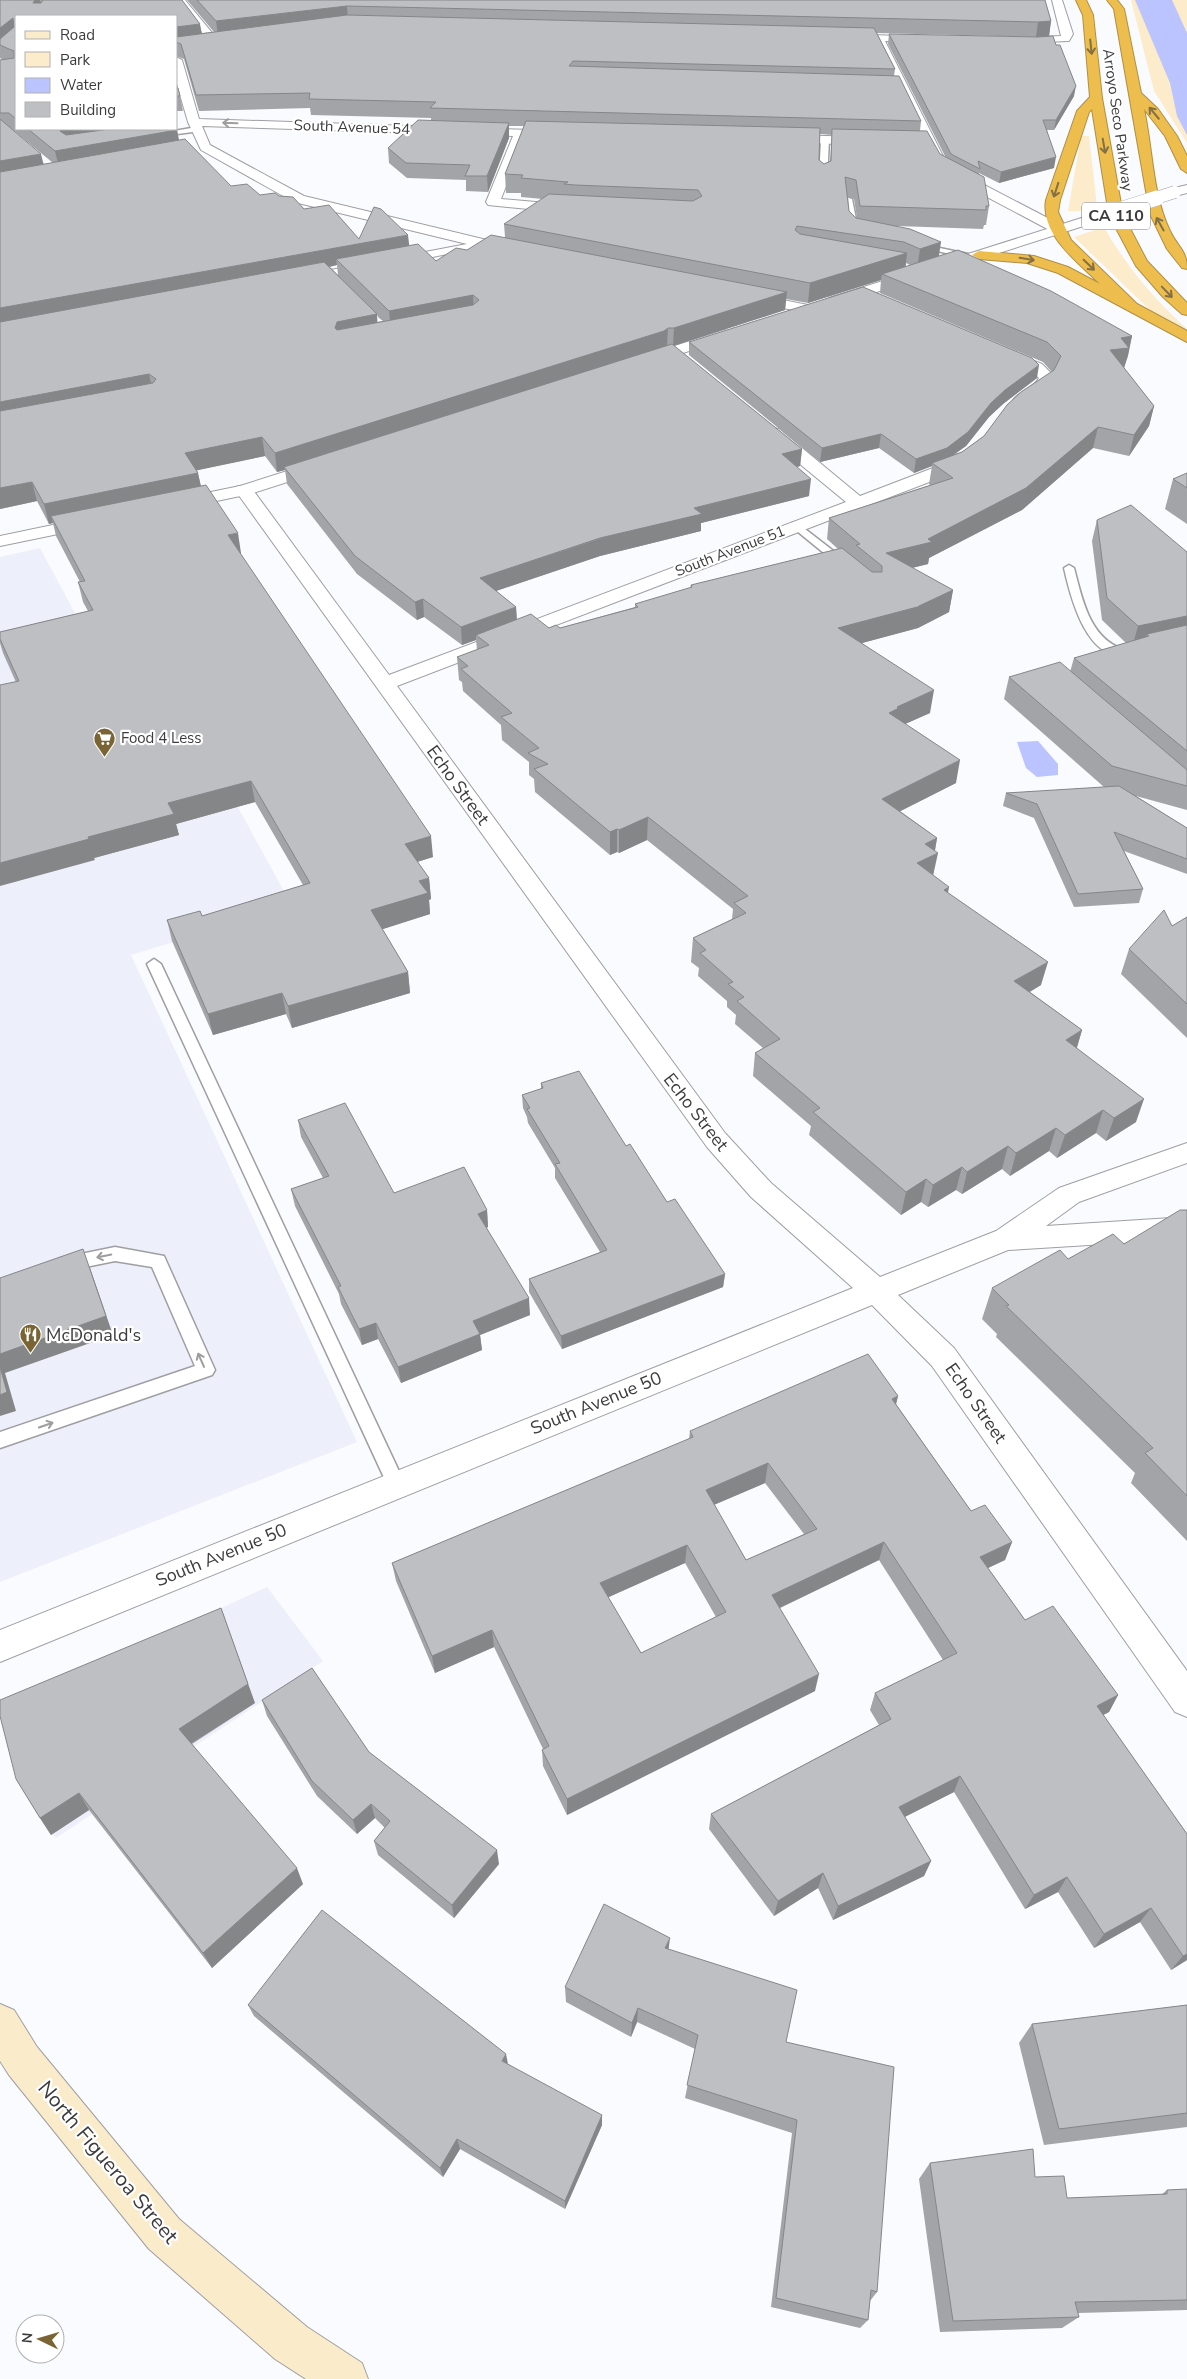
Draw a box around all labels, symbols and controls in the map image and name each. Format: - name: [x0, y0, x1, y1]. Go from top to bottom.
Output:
- legend: [15, 15, 178, 130]
- text: Road: [60, 25, 95, 45]
- one-way arrow: [1086, 39, 1096, 55]
- street label: Arroyo Seco Parkway: [1098, 48, 1138, 193]
- text: Park: [60, 50, 90, 70]
- text: Water: [60, 75, 103, 95]
- text: Building: [60, 100, 116, 120]
- one-way arrow: [1148, 107, 1160, 120]
- street label: South Avenue 54: [293, 115, 411, 139]
- one-way arrow: [222, 118, 238, 128]
- one-way arrow: [1099, 138, 1109, 154]
- one-way arrow: [1051, 181, 1061, 197]
- road number: CA 110: [1082, 202, 1150, 230]
- one-way arrow: [1155, 217, 1165, 232]
- one-way arrow: [1019, 255, 1035, 265]
- one-way arrow: [1083, 259, 1096, 271]
- one-way arrow: [1161, 285, 1173, 298]
- street label: South Avenue 51: [672, 521, 788, 581]
- supermarket icon: Food 4 Less: [93, 726, 117, 757]
- place label: Food 4 Less: [121, 728, 202, 748]
- street label: Echo Street: [421, 740, 495, 830]
- street label: Echo Street: [658, 1068, 734, 1156]
- one-way arrow: [96, 1252, 112, 1261]
- restaurant icon: McDonald's: [18, 1323, 42, 1354]
- place label: McDonald's: [46, 1323, 141, 1347]
- one-way arrow: [196, 1353, 206, 1368]
- street label: Echo Street: [940, 1358, 1013, 1448]
- street label: South Avenue 50: [527, 1366, 665, 1440]
- one-way arrow: [38, 1419, 54, 1429]
- street label: South Avenue 50: [152, 1518, 290, 1592]
- street label: North Figueroa Street: [32, 2075, 185, 2250]
- north arrow: [15, 2314, 65, 2364]
- text: N: [18, 2332, 37, 2344]

